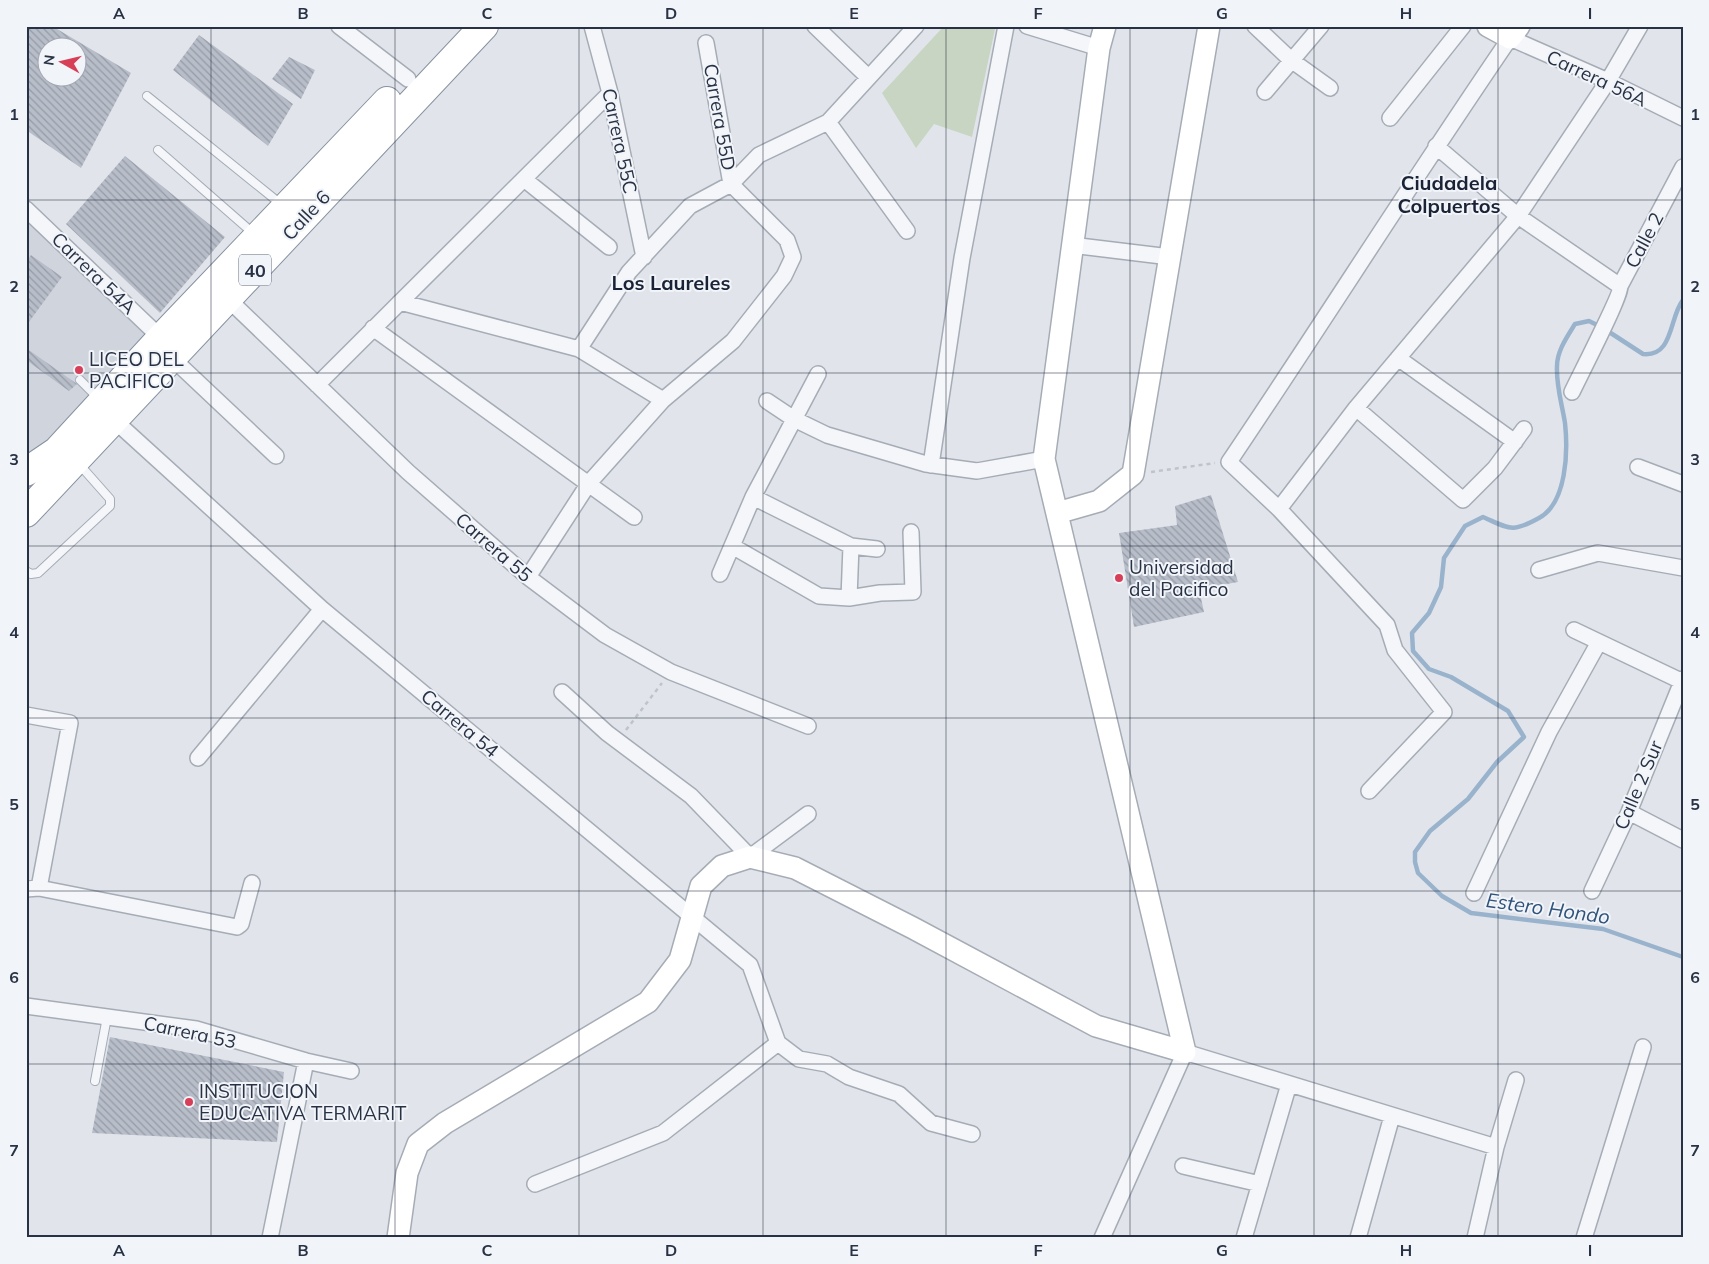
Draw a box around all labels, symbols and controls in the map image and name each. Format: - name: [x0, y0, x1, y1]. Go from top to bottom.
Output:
- text: A: [113, 3, 125, 23]
- text: B: [297, 3, 309, 23]
- text: C: [482, 3, 493, 23]
- text: D: [665, 3, 677, 23]
- text: E: [849, 3, 859, 23]
- text: F: [1033, 3, 1043, 23]
- text: G: [1216, 3, 1228, 23]
- text: H: [1400, 3, 1412, 23]
- text: I: [1588, 3, 1592, 23]
- north arrow: [38, 38, 88, 88]
- street label: Carrera 56A: [1543, 44, 1651, 112]
- text: N: [39, 54, 59, 67]
- street label: Carrera 55D: [699, 62, 741, 172]
- street label: Carrera 55C: [597, 86, 643, 196]
- text: 1: [9, 104, 19, 124]
- text: 1: [1690, 104, 1700, 124]
- district label: Ciudadela Colpuertos: [1397, 170, 1501, 218]
- street label: Calle 6: [277, 185, 335, 245]
- street label: Calle 2: [1619, 208, 1669, 272]
- street label: Carrera 54A: [47, 227, 141, 319]
- road number: 40: [239, 254, 271, 286]
- district label: Los Laureles: [612, 270, 730, 295]
- text: 2: [9, 276, 19, 296]
- text: 2: [1690, 276, 1700, 296]
- place label: LICEO DEL PACIFICO: [89, 347, 184, 393]
- marker: LICEO DEL PACIFICO: [73, 364, 85, 376]
- text: 3: [9, 449, 19, 469]
- text: 3: [1690, 449, 1700, 469]
- street label: Carrera 55: [451, 507, 537, 587]
- place label: Universidad del Pacifico: [1129, 555, 1234, 601]
- marker: Universidad del Pacifico: [1113, 572, 1125, 584]
- text: 4: [9, 622, 19, 642]
- text: 4: [1690, 622, 1700, 642]
- street label: Carrera 54: [416, 684, 504, 762]
- street label: Calle 2 Sur: [1608, 737, 1668, 833]
- text: 5: [9, 794, 19, 814]
- text: 5: [1690, 794, 1700, 814]
- water label: Estero Hondo: [1484, 887, 1612, 929]
- text: 6: [9, 967, 19, 987]
- text: 6: [1690, 967, 1700, 987]
- street label: Carrera 53: [142, 1010, 238, 1054]
- place label: INSTITUCION EDUCATIVA TERMARIT: [199, 1079, 407, 1125]
- marker: INSTITUCION EDUCATIVA TERMARIT: [183, 1096, 195, 1108]
- text: 7: [9, 1140, 19, 1160]
- text: 7: [1690, 1140, 1700, 1160]
- text: A: [113, 1240, 125, 1260]
- text: B: [297, 1240, 309, 1260]
- text: C: [482, 1240, 493, 1260]
- text: D: [665, 1240, 677, 1260]
- text: E: [849, 1240, 859, 1260]
- text: F: [1033, 1240, 1043, 1260]
- text: G: [1216, 1240, 1228, 1260]
- text: H: [1400, 1240, 1412, 1260]
- text: I: [1588, 1240, 1592, 1260]

